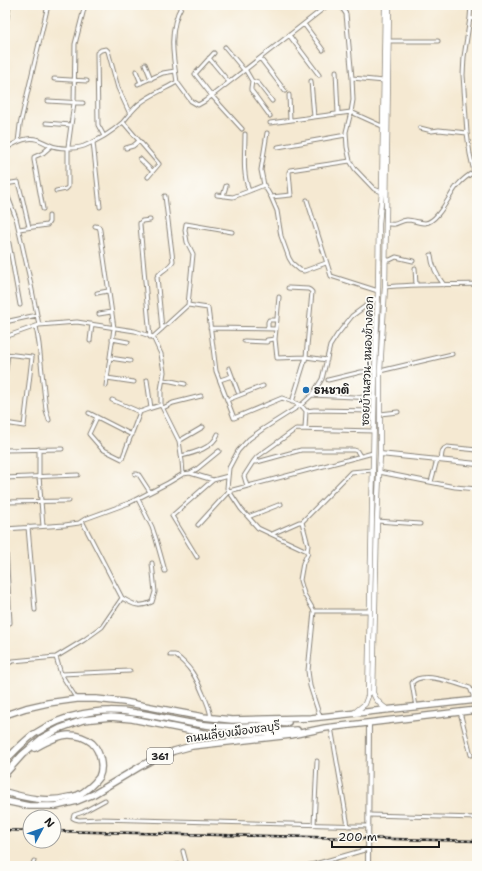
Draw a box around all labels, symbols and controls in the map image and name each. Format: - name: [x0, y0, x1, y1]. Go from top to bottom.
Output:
- street label: ซอยบ้านสวน-หนองข้างคอก: [358, 296, 377, 426]
- place label: ธนชาติ: [314, 383, 349, 398]
- marker: ธนชาติ: [301, 385, 311, 395]
- street label: ถนนเลี่ยงเมืองชลบุรี: [184, 714, 282, 748]
- road number: 361: [147, 748, 173, 764]
- north arrow: [22, 809, 62, 849]
- text: N: [41, 815, 58, 831]
- scale bar: [332, 823, 439, 849]
- text: 200 m: [338, 829, 377, 845]

